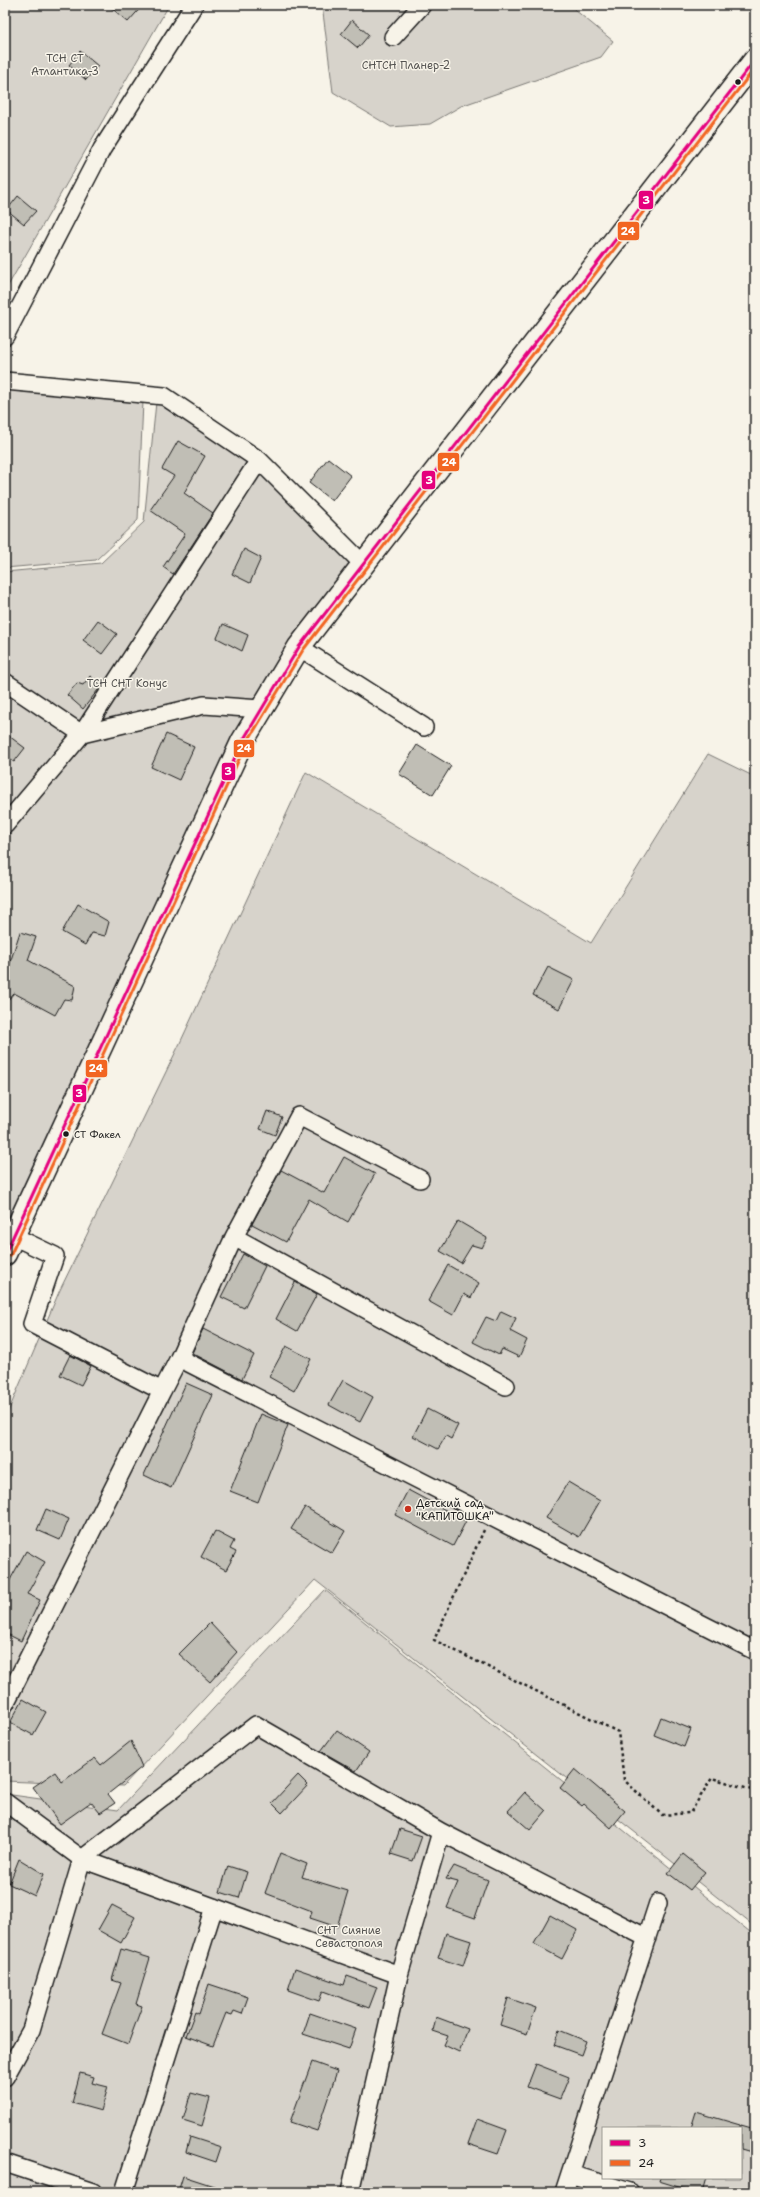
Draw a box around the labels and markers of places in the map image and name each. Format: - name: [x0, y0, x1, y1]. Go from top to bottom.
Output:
- unlabelled marker: [733, 77, 743, 87]
- place label: СТ Факел: [74, 1128, 121, 1141]
- marker: СТ Факел: [61, 1129, 71, 1139]
- place label: Детский сад "КАПИТОШКА": [416, 1496, 494, 1524]
- marker: Детский сад "КАПИТОШКА": [403, 1504, 413, 1514]

